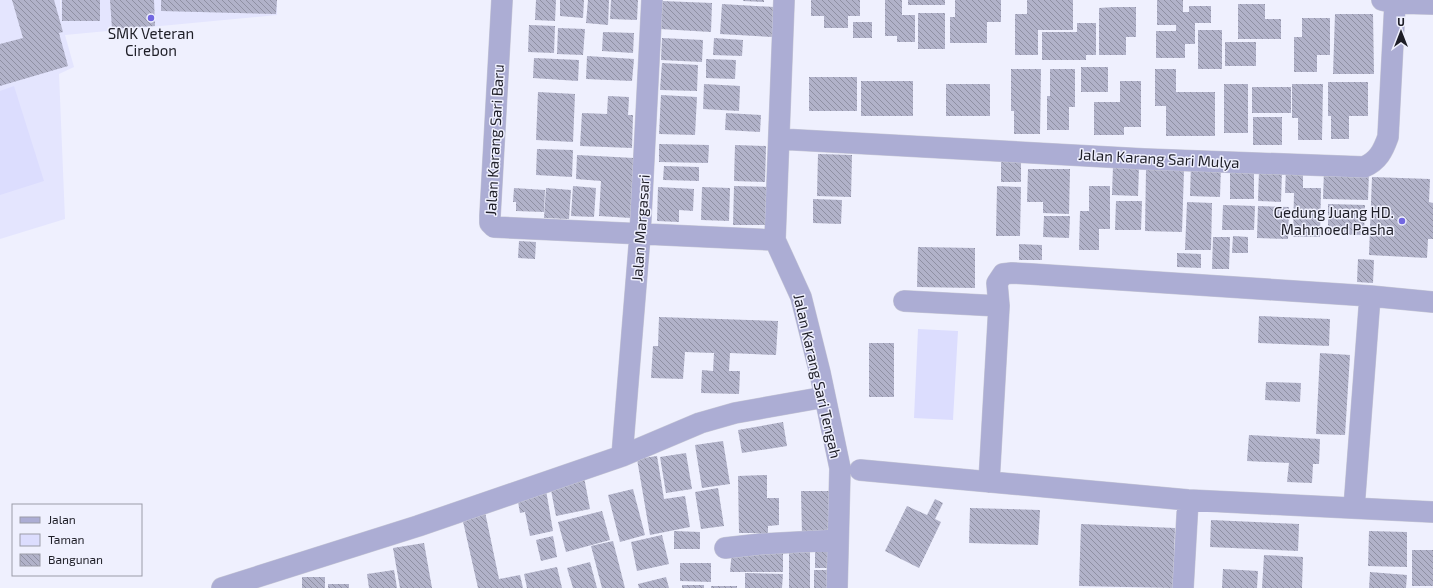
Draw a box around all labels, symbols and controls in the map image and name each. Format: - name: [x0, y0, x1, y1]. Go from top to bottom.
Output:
- north arrow: [1381, 12, 1421, 52]
- marker: SMK Veteran Cirebon: [146, 13, 156, 23]
- text: U: [1397, 15, 1405, 28]
- place label: SMK Veteran Cirebon: [108, 24, 194, 59]
- street label: Jalan Karang Sari Baru: [481, 64, 507, 216]
- street label: Jalan Karang Sari Mulya: [1078, 145, 1240, 171]
- street label: Jalan Margasari: [627, 174, 653, 282]
- place label: Gedung Juang HD. Mahmoed Pasha: [1274, 203, 1394, 238]
- marker: Gedung Juang HD. Mahmoed Pasha: [1397, 216, 1407, 226]
- street label: Jalan Karang Sari Tengah: [790, 292, 846, 460]
- legend: [12, 504, 142, 576]
- text: Jalan: [48, 512, 76, 526]
- text: Taman: [48, 532, 85, 546]
- text: Bangunan: [48, 552, 103, 566]

